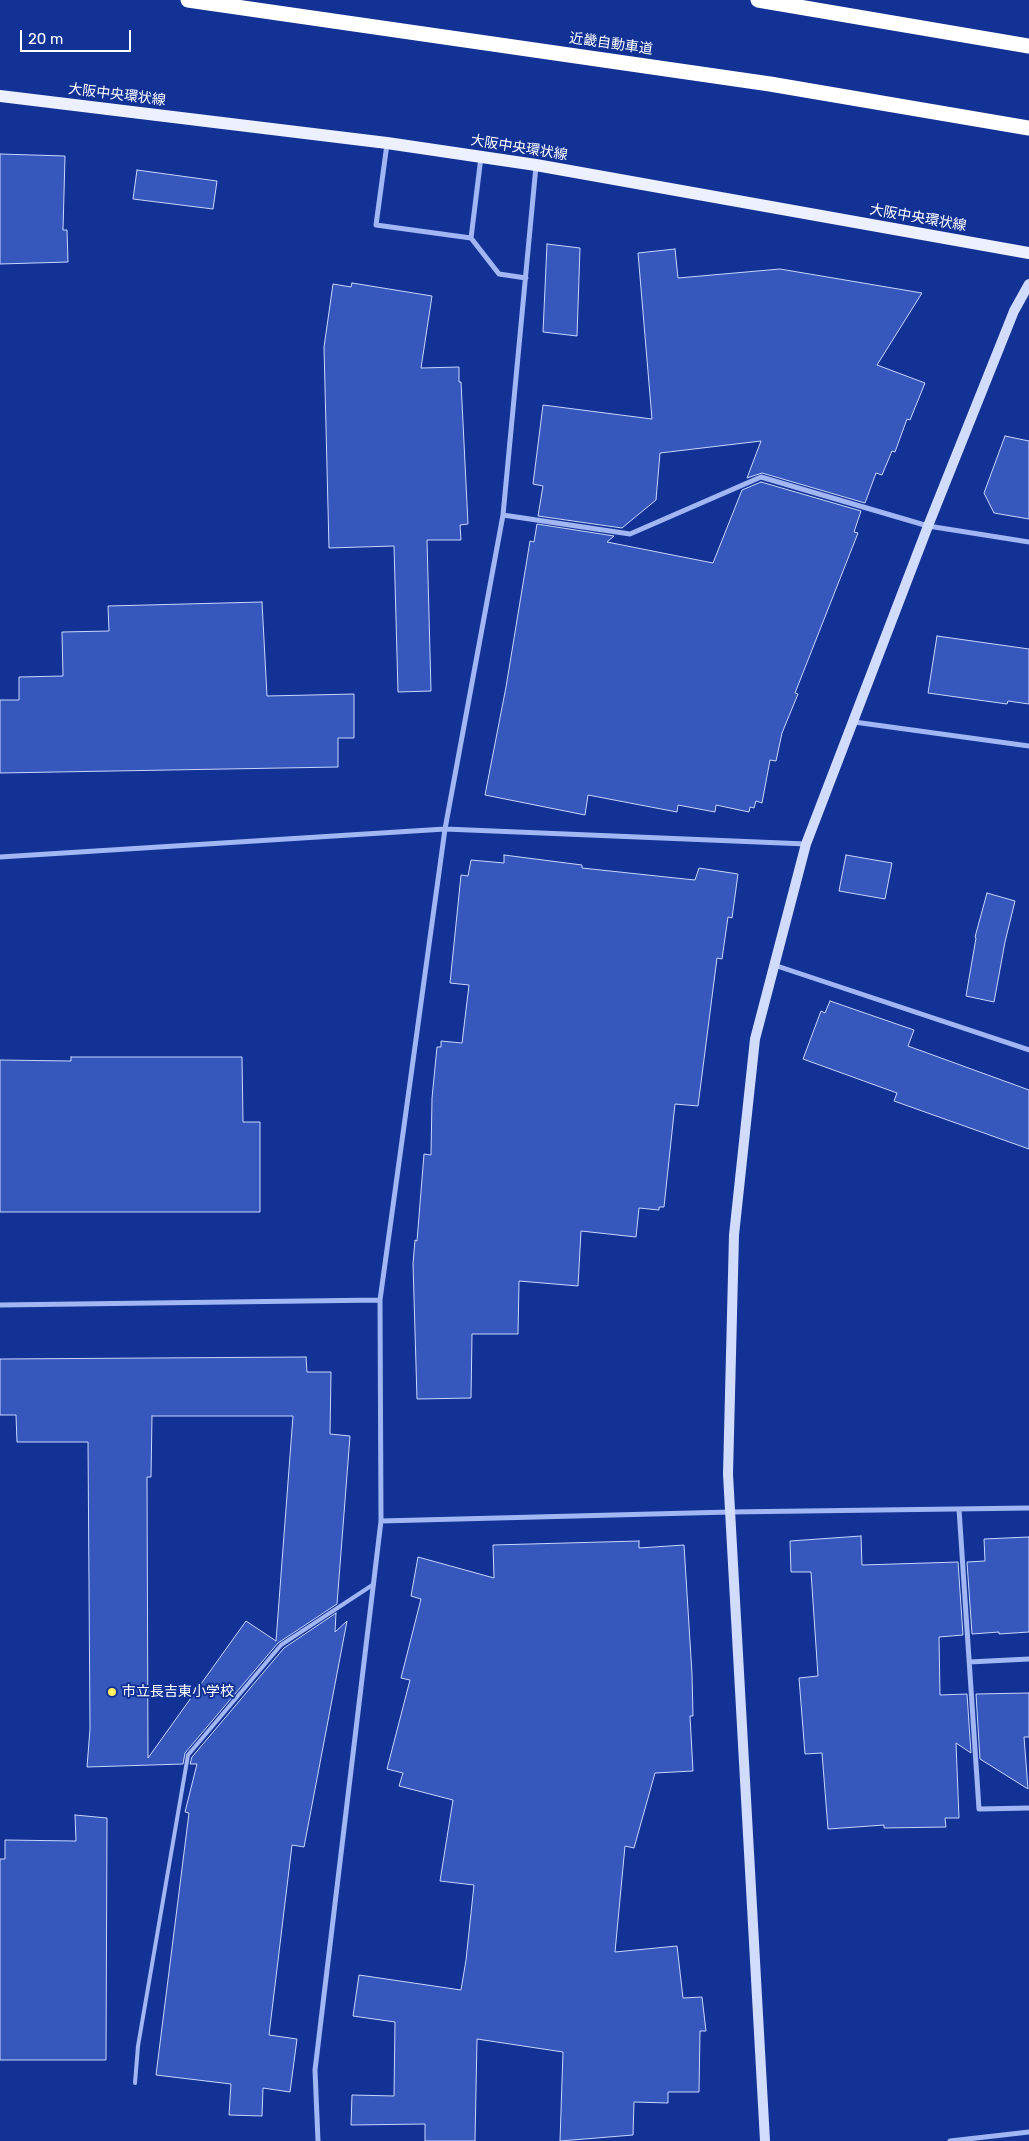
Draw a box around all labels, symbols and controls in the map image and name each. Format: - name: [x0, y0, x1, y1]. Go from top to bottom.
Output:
- scale bar: [22, 20, 134, 52]
- text: 20 m: [28, 30, 63, 48]
- street label: 近畿自動車道: [568, 30, 654, 58]
- street label: 大阪中央環状線: [67, 81, 167, 109]
- street label: 大阪中央環状線: [469, 132, 569, 164]
- street label: 大阪中央環状線: [868, 201, 968, 235]
- place label: 市立長吉東小学校: [122, 1684, 234, 1700]
- marker: 市立長吉東小学校: [106, 1686, 118, 1698]

